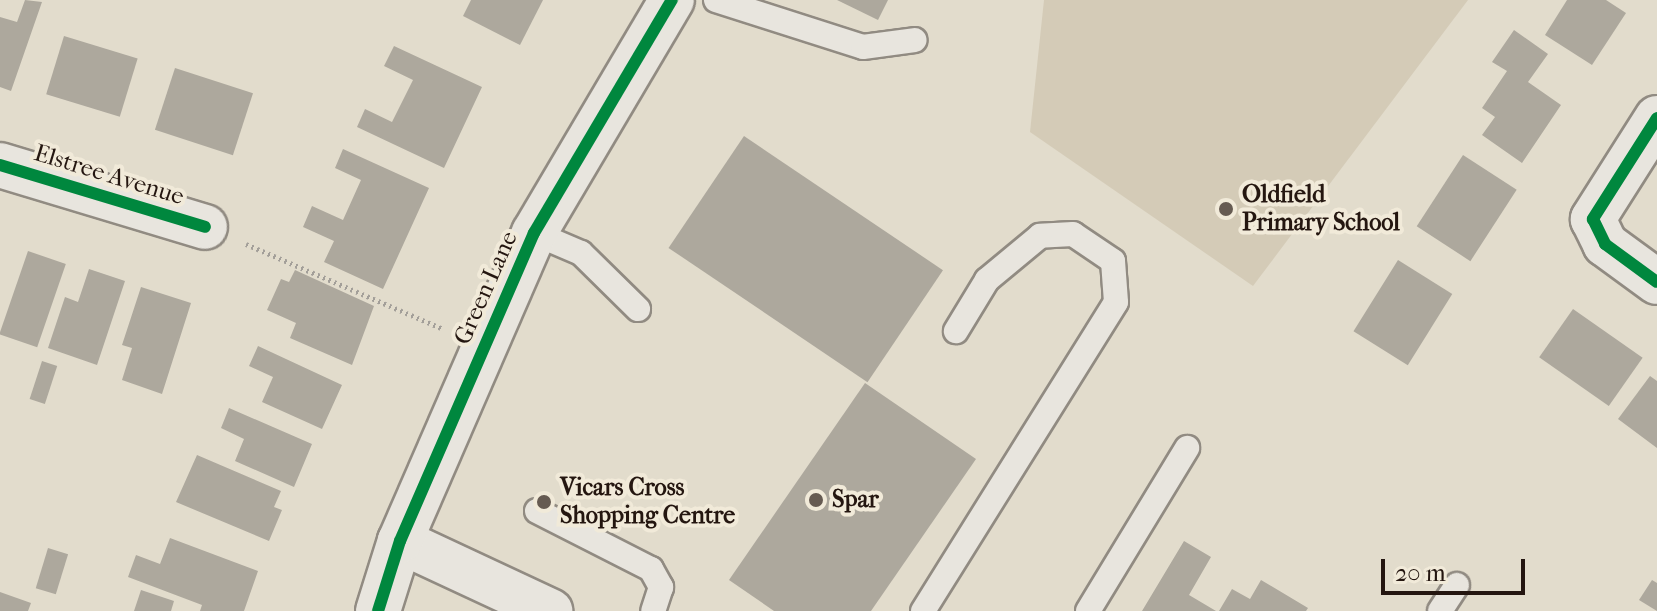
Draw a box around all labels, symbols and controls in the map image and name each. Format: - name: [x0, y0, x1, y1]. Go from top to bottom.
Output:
- street label: Elstree Avenue: [31, 139, 187, 211]
- place label: Oldfield Primary School: [1242, 181, 1400, 237]
- marker: Oldfield Primary School: [1217, 200, 1235, 218]
- street label: Green Lane: [448, 227, 524, 349]
- place label: Vicars Cross Shopping Centre: [560, 474, 735, 530]
- place label: Spar: [832, 486, 879, 514]
- marker: Spar: [807, 491, 825, 509]
- marker: Vicars Cross Shopping Centre: [535, 493, 553, 511]
- scale bar: [1385, 543, 1529, 593]
- text: 20 m: [1395, 559, 1446, 587]

